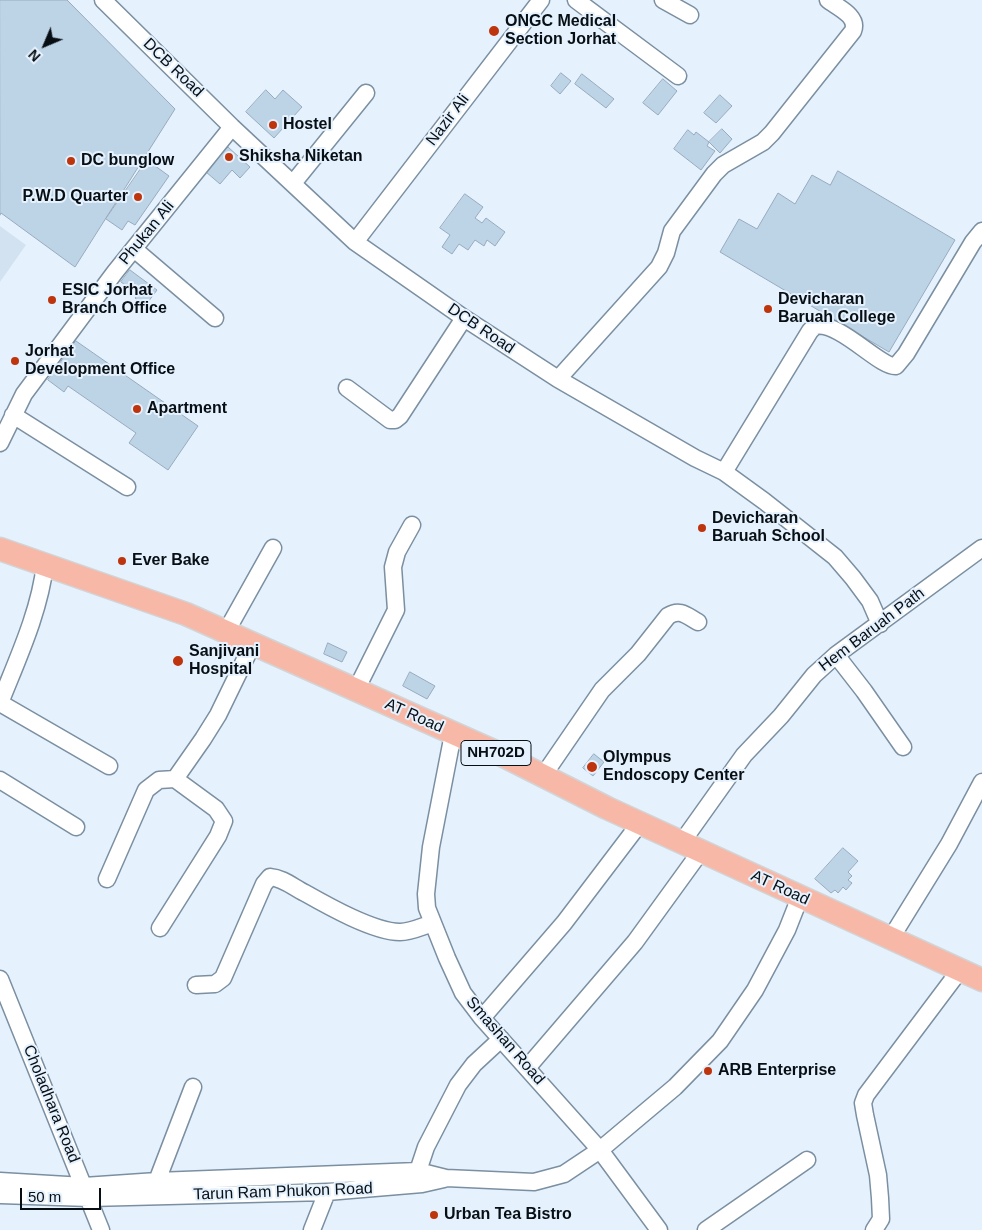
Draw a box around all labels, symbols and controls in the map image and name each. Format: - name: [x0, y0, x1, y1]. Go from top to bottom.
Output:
- place label: ONGC Medical Section Jorhat: [505, 12, 616, 50]
- north arrow: [20, 20, 70, 70]
- marker: ONGC Medical Section Jorhat: [487, 24, 501, 38]
- street label: DCB Road: [139, 35, 207, 101]
- text: N: [25, 46, 44, 65]
- street label: Nazir Ali: [422, 90, 474, 150]
- place label: Hostel: [283, 115, 332, 135]
- marker: Hostel: [267, 119, 279, 131]
- place label: Shiksha Niketan: [239, 147, 363, 167]
- place label: DC bunglow: [81, 151, 174, 171]
- marker: Shiksha Niketan: [223, 151, 235, 163]
- marker: DC bunglow: [65, 155, 77, 167]
- place label: P.W.D Quarter: [22, 187, 128, 207]
- marker: P.W.D Quarter: [132, 191, 144, 203]
- street label: Phukan Ali: [115, 197, 179, 269]
- place label: ESIC Jorhat Branch Office: [62, 281, 167, 319]
- place label: Devicharan Baruah College: [778, 290, 895, 328]
- marker: ESIC Jorhat Branch Office: [46, 294, 58, 306]
- street label: DCB Road: [444, 300, 518, 358]
- marker: Devicharan Baruah College: [762, 303, 774, 315]
- place label: Jorhat Development Office: [25, 342, 175, 380]
- marker: Jorhat Development Office: [9, 355, 21, 367]
- place label: Apartment: [147, 399, 227, 419]
- marker: Apartment: [131, 403, 143, 415]
- place label: Devicharan Baruah School: [712, 509, 825, 547]
- marker: Devicharan Baruah School: [696, 522, 708, 534]
- place label: Ever Bake: [132, 551, 209, 571]
- marker: Ever Bake: [116, 555, 128, 567]
- street label: Hem Baruah Path: [815, 584, 929, 676]
- place label: Sanjivani Hospital: [189, 642, 259, 680]
- marker: Sanjivani Hospital: [171, 654, 185, 668]
- street label: AT Road: [382, 695, 446, 737]
- road number: NH702D: [461, 740, 531, 766]
- place label: Olympus Endoscopy Center: [603, 748, 744, 786]
- marker: Olympus Endoscopy Center: [585, 760, 599, 774]
- street label: AT Road: [748, 866, 812, 910]
- street label: Smashan Road: [462, 993, 548, 1089]
- street label: Choladhara Road: [19, 1042, 83, 1166]
- place label: ARB Enterprise: [718, 1061, 836, 1081]
- marker: ARB Enterprise: [702, 1065, 714, 1077]
- scale bar: [22, 1178, 104, 1210]
- street label: Tarun Ram Phukon Road: [193, 1179, 373, 1205]
- text: 50 m: [28, 1188, 61, 1205]
- place label: Urban Tea Bistro: [444, 1205, 572, 1225]
- marker: Urban Tea Bistro: [428, 1209, 440, 1221]

